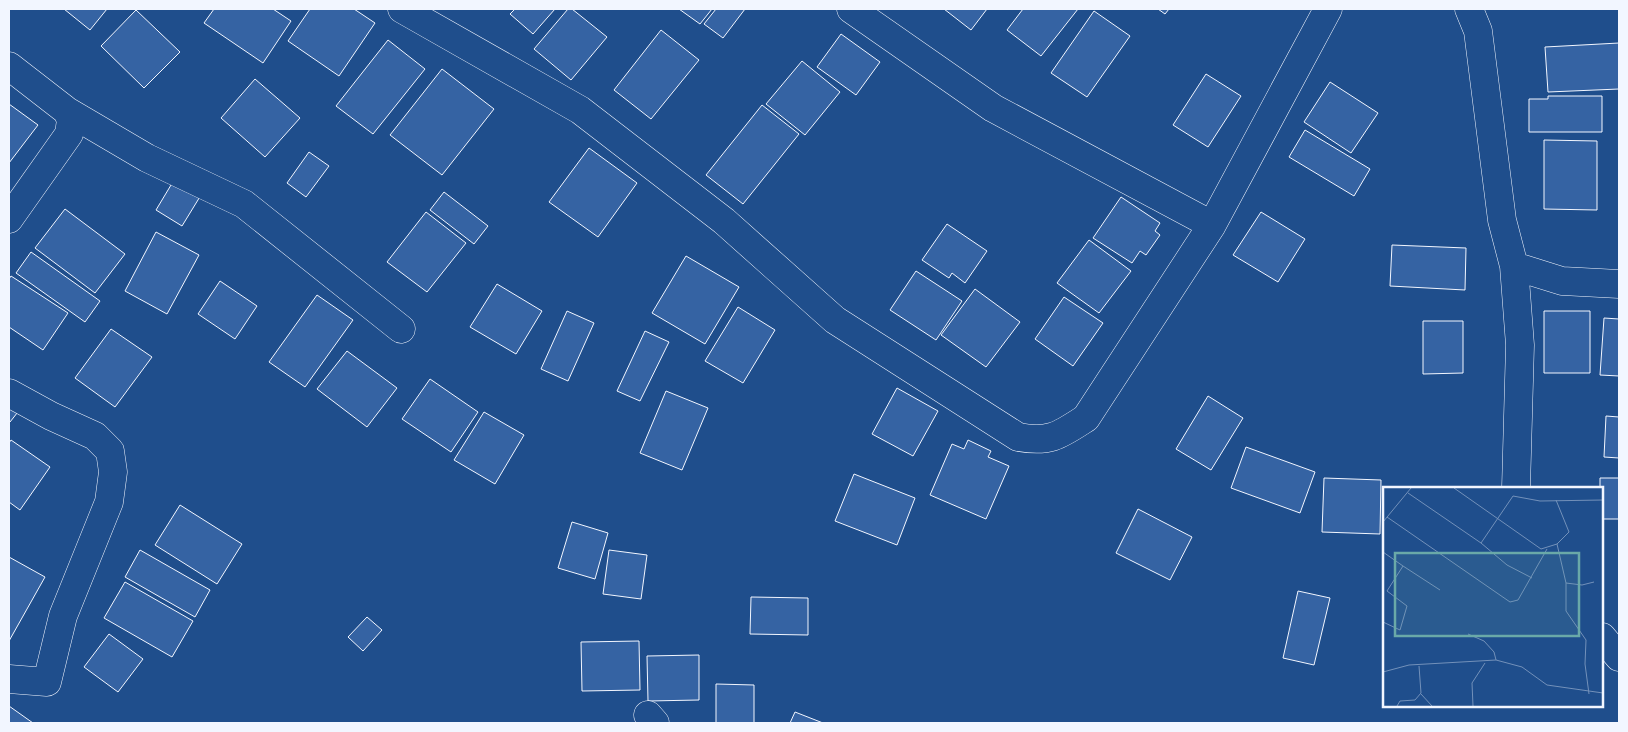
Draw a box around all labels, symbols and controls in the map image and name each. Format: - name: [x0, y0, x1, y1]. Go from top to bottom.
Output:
- inset map: [1383, 487, 1603, 707]

